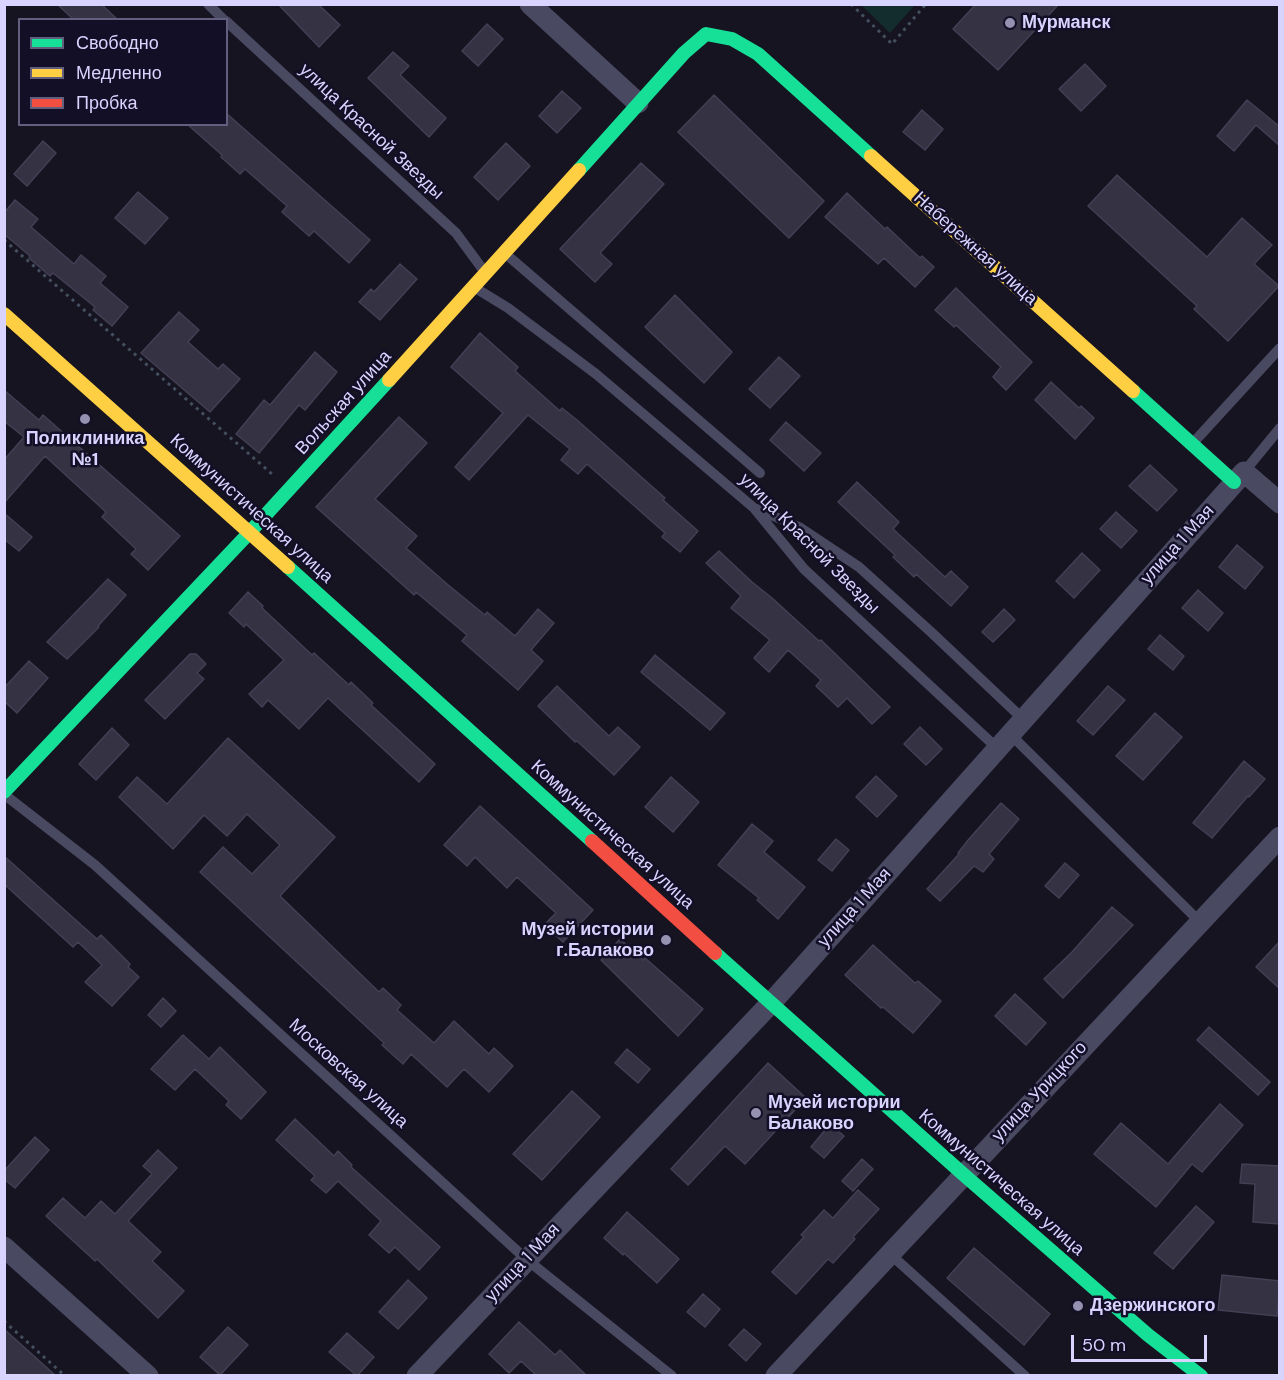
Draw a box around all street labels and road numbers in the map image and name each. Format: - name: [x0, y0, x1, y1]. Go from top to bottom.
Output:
- street label: улица Красной Звезды: [294, 59, 448, 205]
- street label: Набережная улица: [909, 188, 1041, 310]
- street label: Вольская улица: [292, 346, 396, 460]
- street label: Коммунистическая улица: [165, 430, 337, 588]
- street label: улица Красной Звезды: [734, 469, 884, 619]
- street label: улица 1 Мая: [1137, 501, 1219, 589]
- street label: Коммунистическая улица: [526, 756, 698, 914]
- street label: улица 1 Мая: [814, 864, 896, 952]
- street label: Московская улица: [284, 1015, 412, 1133]
- street label: улица Урицкого: [988, 1037, 1092, 1147]
- street label: Коммунистическая улица: [914, 1105, 1088, 1261]
- street label: улица 1 Мая: [481, 1219, 565, 1307]

